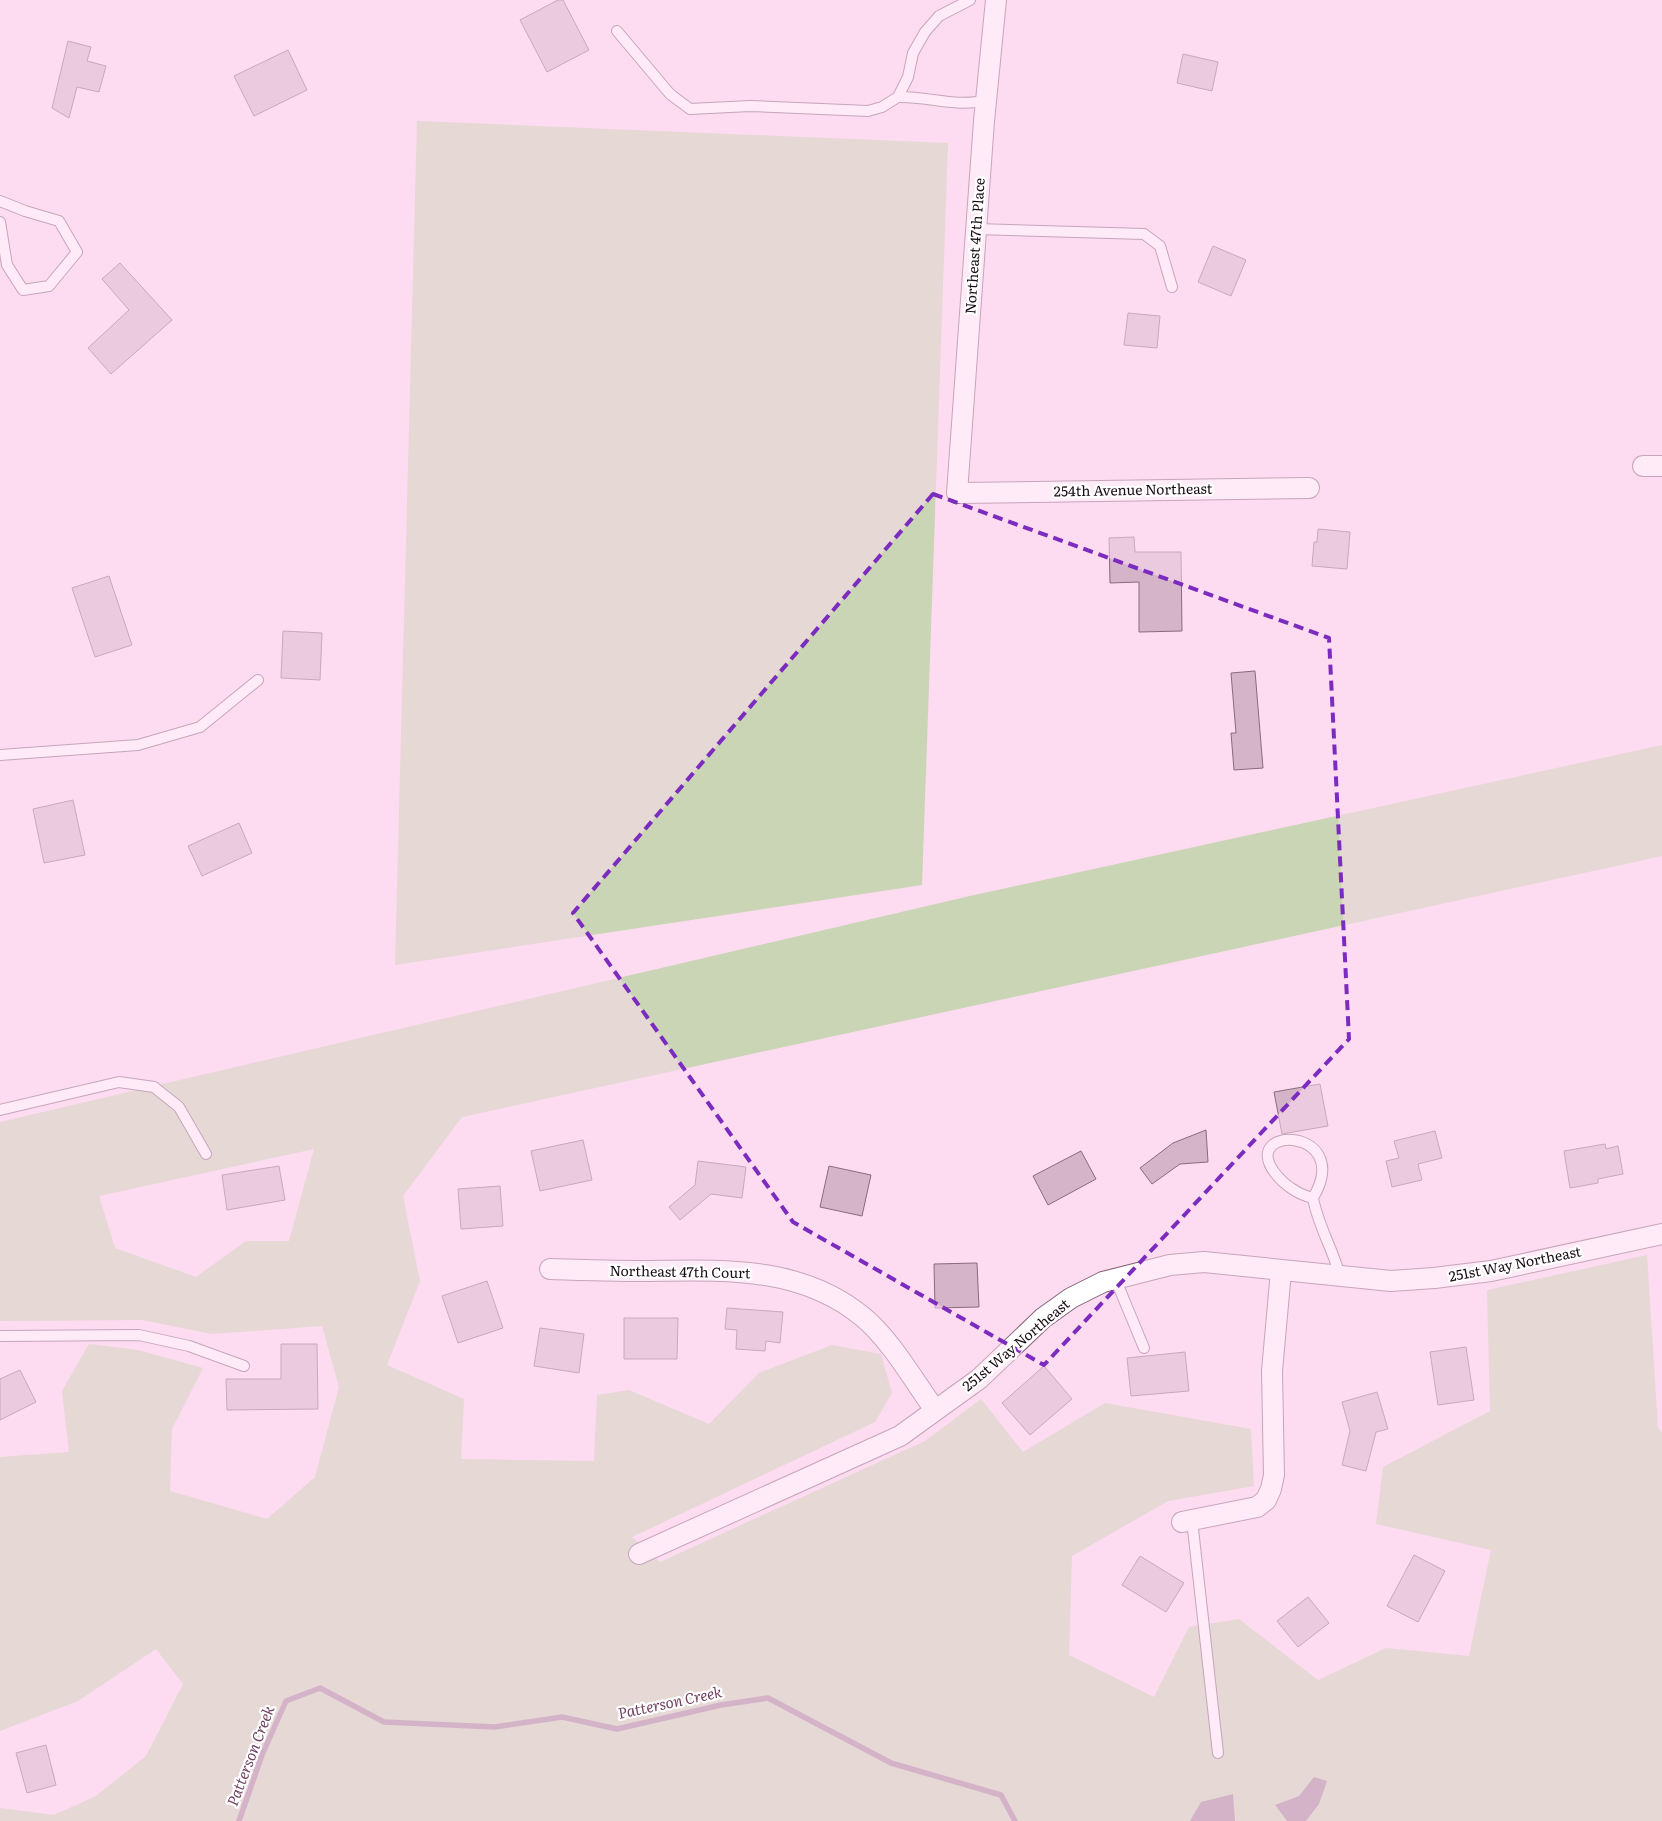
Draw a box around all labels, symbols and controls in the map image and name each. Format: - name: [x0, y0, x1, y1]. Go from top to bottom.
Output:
- street label: Northeast 47th Place: [959, 177, 989, 315]
- street label: 254th Avenue Northeast: [1053, 478, 1213, 500]
- street label: 251st Way Northeast: [1447, 1240, 1583, 1286]
- street label: Northeast 47th Court: [609, 1260, 751, 1282]
- street label: 251st Way Northeast: [957, 1293, 1073, 1395]
- water label: Patterson Creek: [615, 1679, 725, 1724]
- water label: Patterson Creek: [220, 1701, 280, 1809]

